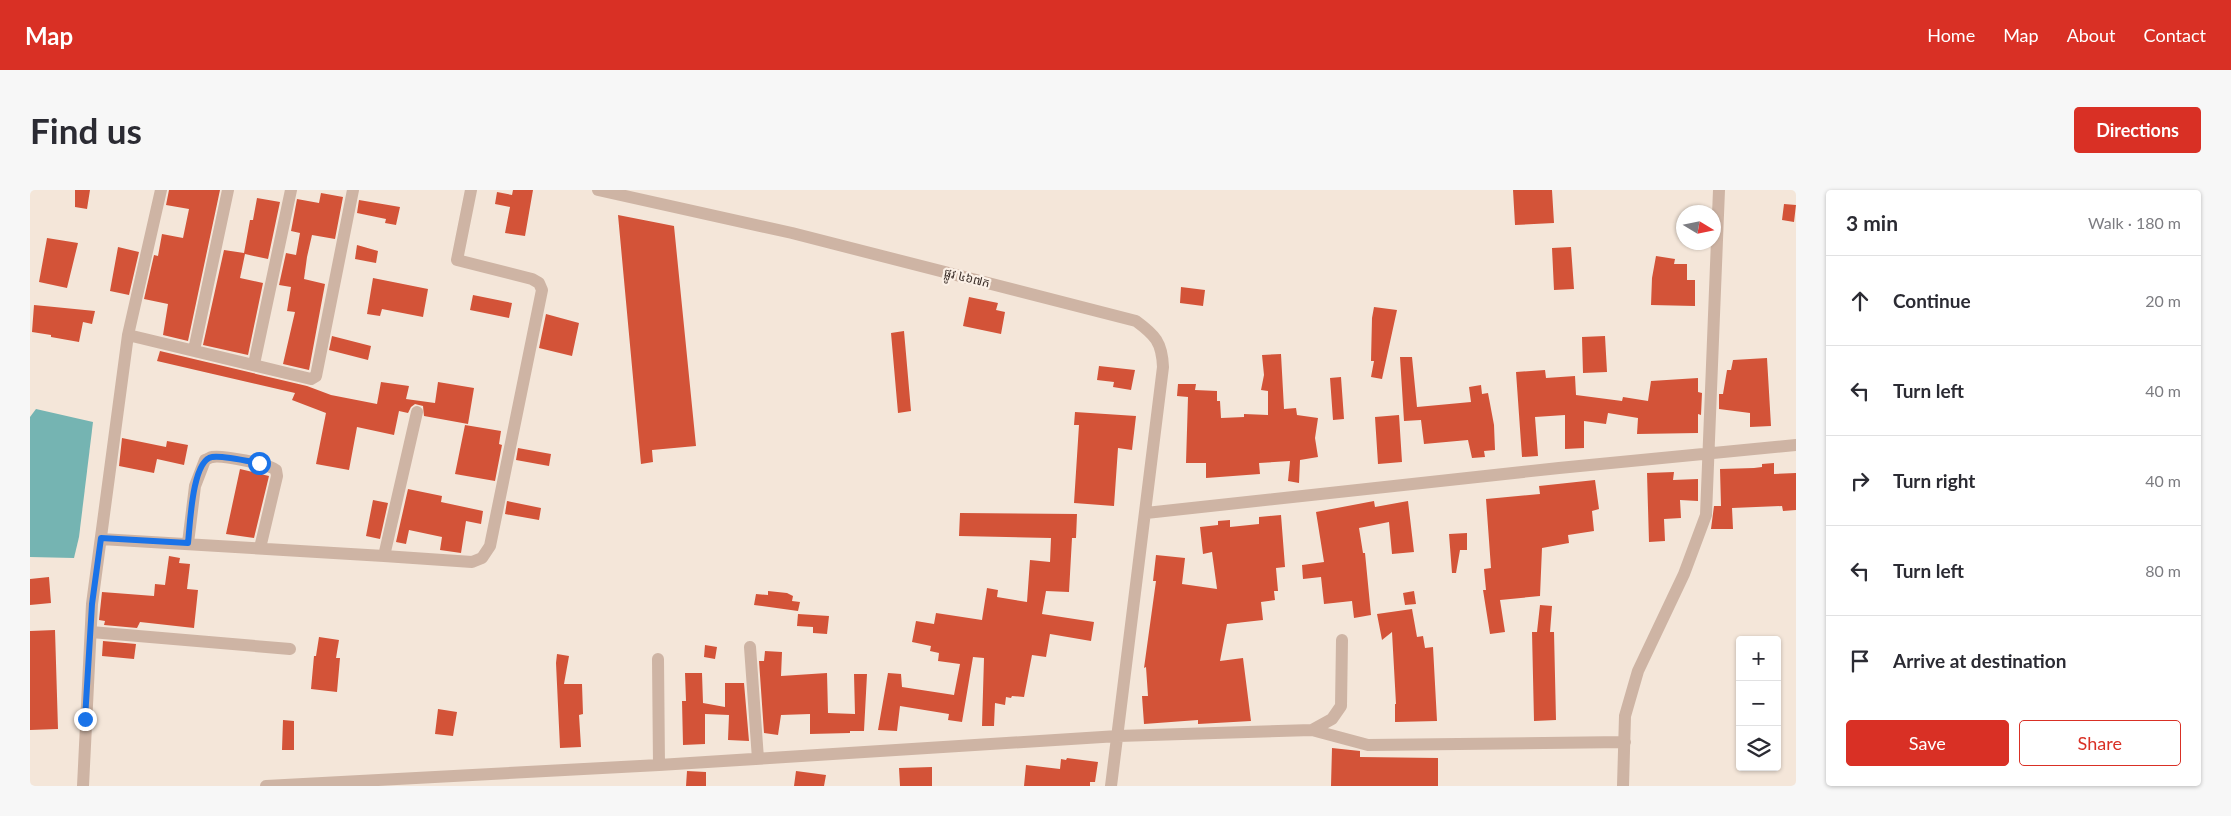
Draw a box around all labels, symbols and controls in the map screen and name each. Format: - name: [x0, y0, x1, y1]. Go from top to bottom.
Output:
- text: Map: [25, 21, 73, 50]
- text: Home: [1927, 24, 1975, 46]
- text: Map: [2003, 24, 2039, 46]
- text: About: [2067, 24, 2116, 46]
- text: Contact: [2144, 24, 2206, 46]
- button: Directions: [2074, 107, 2201, 153]
- text: Find us: [30, 109, 142, 151]
- north arrow: [1676, 205, 1721, 250]
- text: 3 min: [1846, 210, 1898, 235]
- text: Walk · 180 m: [2088, 213, 2181, 232]
- street label: ផ្លូវ ៤៦៧ក: [942, 265, 992, 294]
- icon: ahead: [1846, 287, 1874, 315]
- text: Continue: [1893, 289, 1971, 312]
- text: 20 m: [2145, 291, 2181, 310]
- icon: left: [1846, 377, 1874, 405]
- text: Turn left: [1893, 379, 1964, 402]
- text: 40 m: [2145, 381, 2181, 400]
- route start: [248, 452, 271, 475]
- icon: right: [1846, 467, 1874, 495]
- text: Turn right: [1893, 469, 1975, 492]
- text: 40 m: [2145, 471, 2181, 490]
- icon: left: [1846, 557, 1874, 585]
- text: Turn left: [1893, 559, 1964, 582]
- text: 80 m: [2145, 561, 2181, 580]
- map controls: [1736, 636, 1781, 771]
- button: +: [1736, 636, 1781, 681]
- icon: arrive: [1846, 647, 1874, 675]
- text: Arrive at destination: [1893, 649, 2066, 672]
- button: −: [1736, 681, 1781, 726]
- route end: [74, 708, 97, 731]
- button: Save: [1846, 720, 2009, 766]
- button: Share: [2019, 720, 2181, 766]
- button: layers: [1736, 726, 1781, 771]

